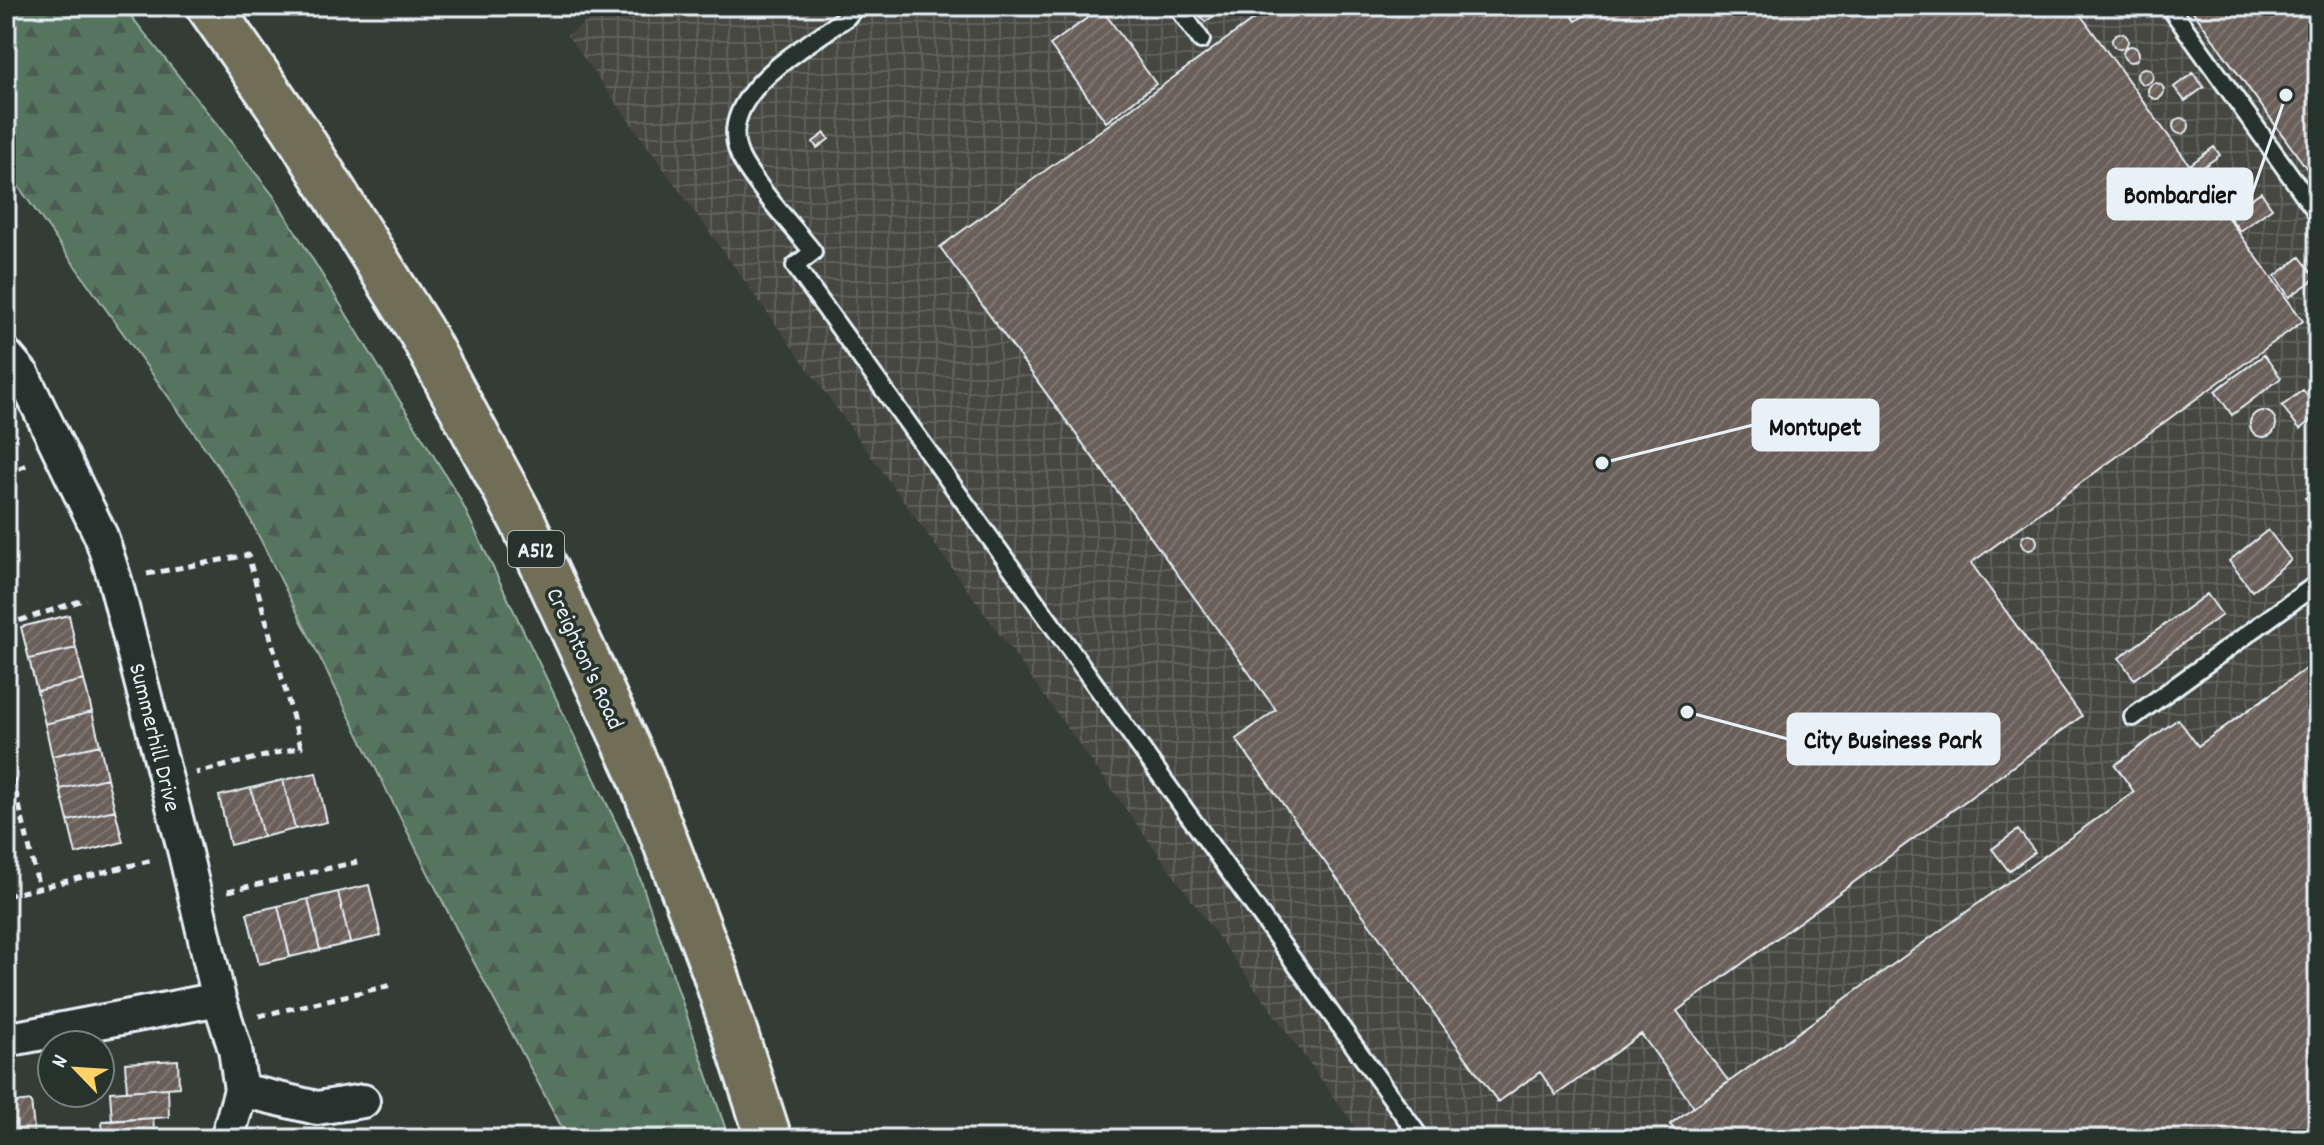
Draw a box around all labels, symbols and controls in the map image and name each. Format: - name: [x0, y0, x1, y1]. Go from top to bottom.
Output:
- callout: Bombardier: [2108, 169, 2252, 219]
- text: Bombardier: [2124, 179, 2237, 216]
- callout: Montupet: [1753, 400, 1878, 450]
- text: Montupet: [1769, 411, 1862, 448]
- road number: A512: [508, 531, 564, 567]
- street label: Creighton's Road: [536, 583, 631, 736]
- street label: Summerhill Drive: [118, 660, 188, 816]
- callout: City Business Park: [1788, 714, 1999, 764]
- text: City Business Park: [1804, 724, 1983, 761]
- north arrow: [36, 1029, 116, 1109]
- text: N: [45, 1050, 77, 1074]

